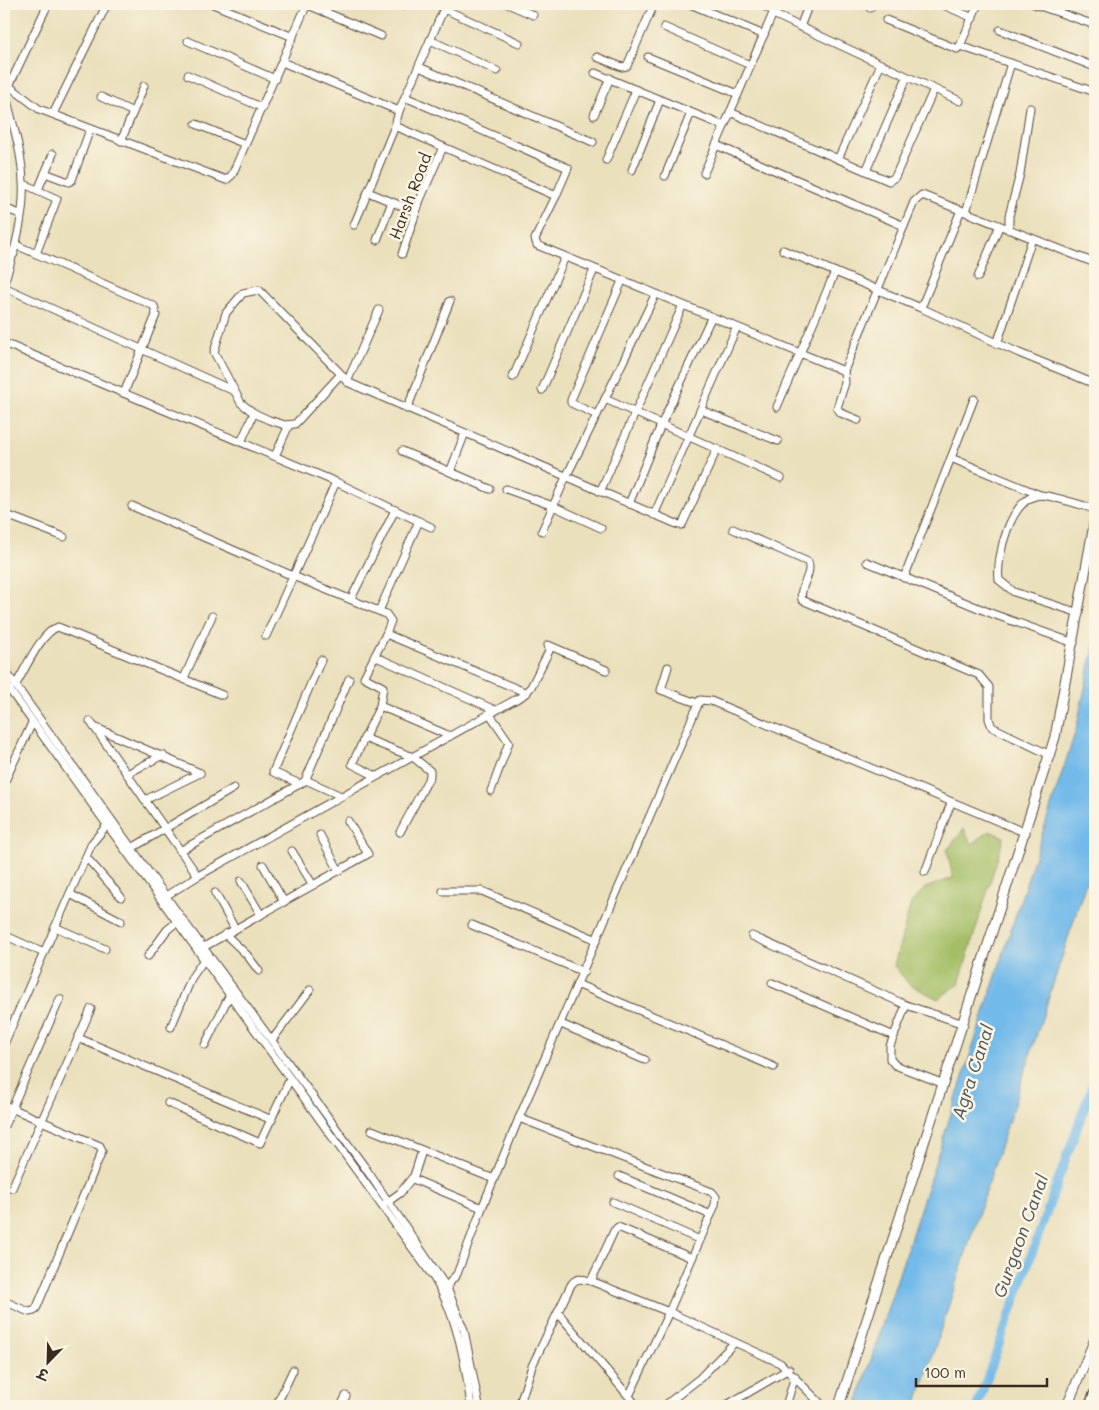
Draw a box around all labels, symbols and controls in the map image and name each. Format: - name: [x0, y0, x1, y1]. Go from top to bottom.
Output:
- street label: Harsh Road: [383, 149, 436, 242]
- water label: Agra Canal: [945, 1021, 999, 1122]
- water label: Gurgaon Canal: [987, 1170, 1054, 1301]
- north arrow: [22, 1338, 72, 1388]
- scale bar: [916, 1355, 1048, 1387]
- text: 100 m: [924, 1362, 966, 1382]
- text: उ: [33, 1363, 53, 1386]

